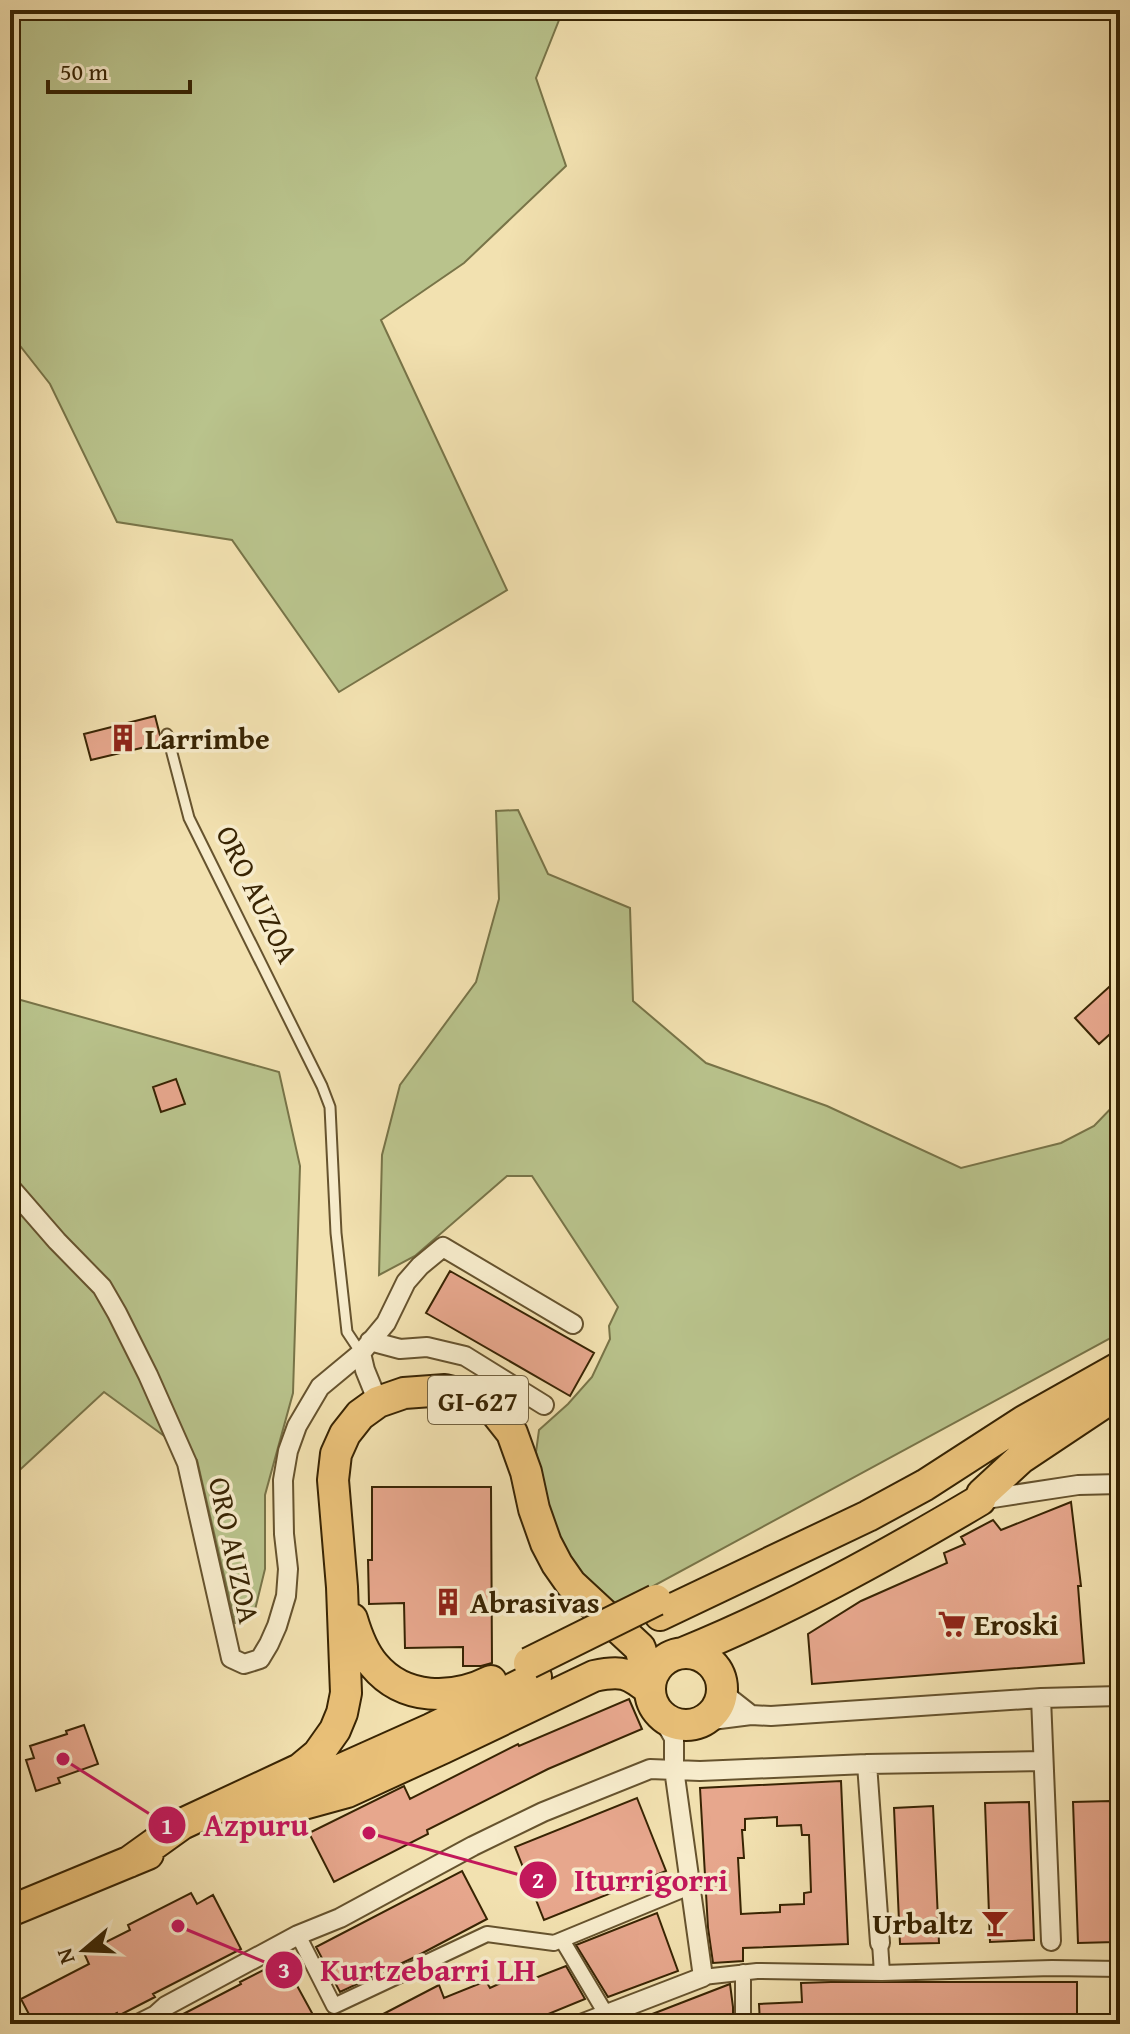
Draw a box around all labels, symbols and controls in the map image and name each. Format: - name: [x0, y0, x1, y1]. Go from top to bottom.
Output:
- scale bar: [48, 44, 190, 94]
- text: 50 m: [60, 54, 108, 89]
- place label: Larrimbe: [145, 716, 270, 760]
- building icon: Larrimbe: [108, 723, 138, 753]
- street label: ORO AUZOA: [206, 818, 310, 970]
- road number: GI-627: [428, 1376, 528, 1424]
- street label: ORO AUZOA: [198, 1473, 272, 1627]
- place label: Abrasivas: [470, 1580, 600, 1624]
- building icon: Abrasivas: [433, 1587, 463, 1617]
- place label: Eroski: [974, 1602, 1059, 1646]
- supermarket icon: Eroski: [937, 1609, 967, 1639]
- callout: Azpuru: [147, 1797, 325, 1853]
- text: Azpuru: [203, 1801, 309, 1848]
- text: 1: [161, 1808, 173, 1843]
- callout: Iturrigorri: [518, 1852, 743, 1908]
- text: Iturrigorri: [574, 1856, 728, 1903]
- text: 2: [532, 1862, 544, 1897]
- place label: Urbaltz: [872, 1901, 973, 1945]
- bar icon: Urbaltz: [980, 1908, 1010, 1938]
- north arrow: [44, 1910, 124, 1990]
- callout: Kurtzebarri LH: [264, 1942, 551, 1998]
- text: N: [47, 1944, 83, 1969]
- text: Kurtzebarri LH: [320, 1946, 536, 1993]
- text: 3: [278, 1952, 290, 1987]

